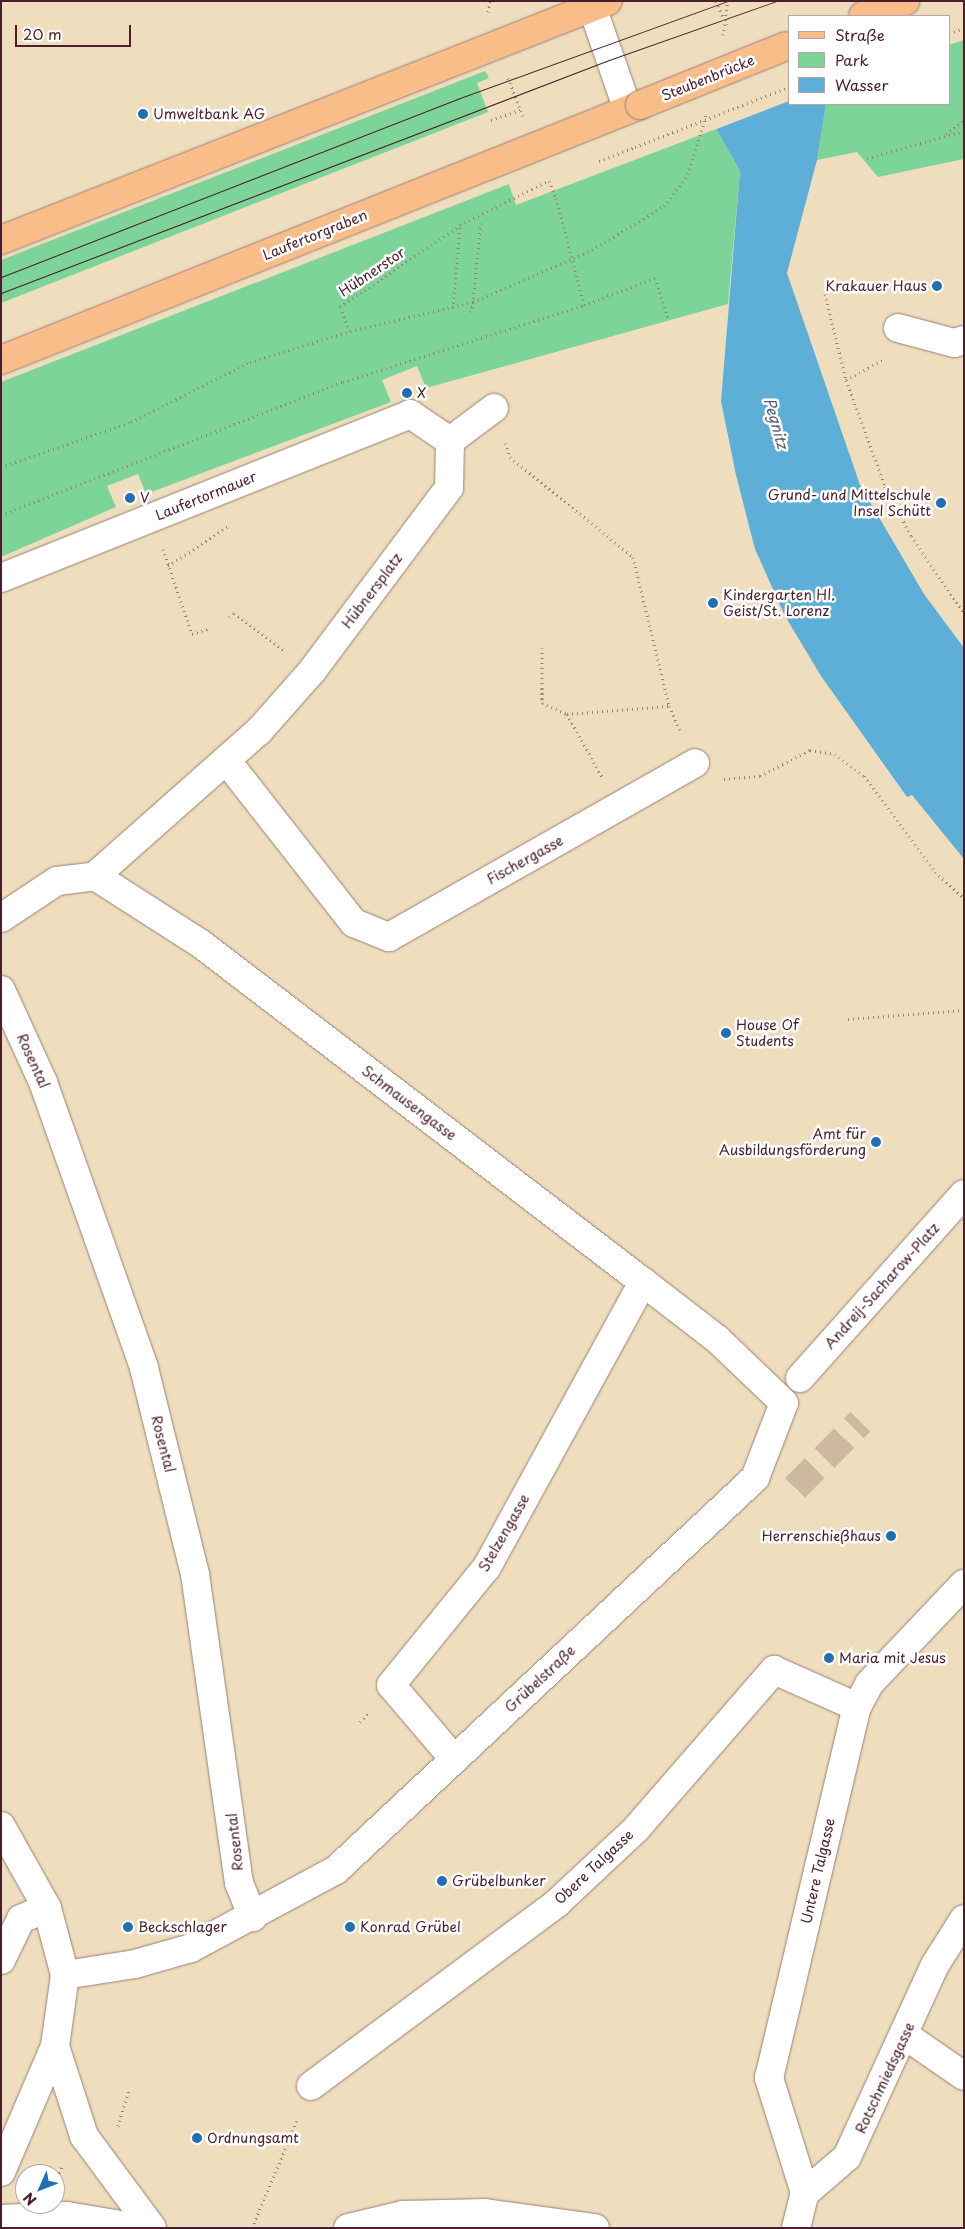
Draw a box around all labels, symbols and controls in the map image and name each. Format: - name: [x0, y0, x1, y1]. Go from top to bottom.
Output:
- scale bar: [18, 15, 134, 47]
- legend: [788, 15, 950, 105]
- text: 20 m: [23, 22, 62, 45]
- text: Straße: [835, 23, 885, 46]
- text: Park: [835, 48, 869, 71]
- street label: Steubenbrücke: [659, 52, 757, 104]
- text: Wasser: [835, 73, 888, 96]
- place label: Umweltbank AG: [153, 106, 265, 122]
- marker: Umweltbank AG: [137, 108, 149, 120]
- street label: Laufertorgraben: [260, 206, 370, 264]
- street label: Hübnerstor: [336, 244, 408, 300]
- place label: Krakauer Haus: [825, 278, 927, 294]
- marker: Krakauer Haus: [931, 280, 943, 292]
- place label: X: [417, 385, 426, 401]
- marker: X: [401, 387, 413, 399]
- water label: Pegnitz: [761, 396, 793, 450]
- street label: Laufertormauer: [153, 468, 259, 524]
- place label: Grund- und Mittelschule Insel Schütt: [767, 487, 931, 520]
- place label: V: [140, 490, 150, 506]
- marker: V: [124, 492, 136, 504]
- marker: Grund- und Mittelschule Insel Schütt: [935, 497, 947, 509]
- street label: Hübnersplatz: [338, 550, 406, 632]
- place label: Kindergarten Hl. Geist/St. Lorenz: [723, 587, 834, 620]
- marker: Kindergarten Hl. Geist/St. Lorenz: [707, 597, 719, 609]
- street label: Fischergasse: [484, 832, 566, 888]
- place label: House Of Students: [736, 1017, 799, 1050]
- marker: House Of Students: [720, 1027, 732, 1039]
- street label: Rosental: [13, 1031, 53, 1091]
- street label: Schmausengasse: [358, 1062, 460, 1144]
- place label: Amt für Ausbildungsförderung: [719, 1126, 866, 1158]
- marker: Amt für Ausbildungsförderung: [870, 1136, 882, 1148]
- street label: Andreij-Sacharow-Platz: [821, 1220, 943, 1352]
- street label: Rosental: [148, 1414, 178, 1474]
- street label: Stelzengasse: [475, 1491, 533, 1575]
- place label: Herrenschießhaus: [762, 1528, 881, 1544]
- marker: Herrenschießhaus: [885, 1530, 897, 1542]
- street label: Grübelstraße: [501, 1642, 579, 1716]
- place label: Maria mit Jesus: [839, 1650, 947, 1666]
- marker: Maria mit Jesus: [823, 1652, 835, 1664]
- street label: Rosental: [224, 1812, 246, 1872]
- street label: Untere Talgasse: [798, 1816, 838, 1926]
- street label: Obere Talgasse: [551, 1826, 637, 1908]
- place label: Grübelbunker: [452, 1873, 546, 1889]
- marker: Grübelbunker: [436, 1875, 448, 1887]
- place label: Beckschlager: [138, 1919, 227, 1935]
- place label: Konrad Grübel: [360, 1919, 461, 1935]
- marker: Beckschlager: [122, 1921, 134, 1933]
- marker: Konrad Grübel: [344, 1921, 356, 1933]
- street label: Rotschmiedsgasse: [852, 2020, 918, 2136]
- place label: Ordnungsamt: [207, 2130, 299, 2146]
- marker: Ordnungsamt: [191, 2132, 203, 2144]
- north arrow: [15, 2164, 65, 2214]
- text: N: [18, 2188, 41, 2210]

